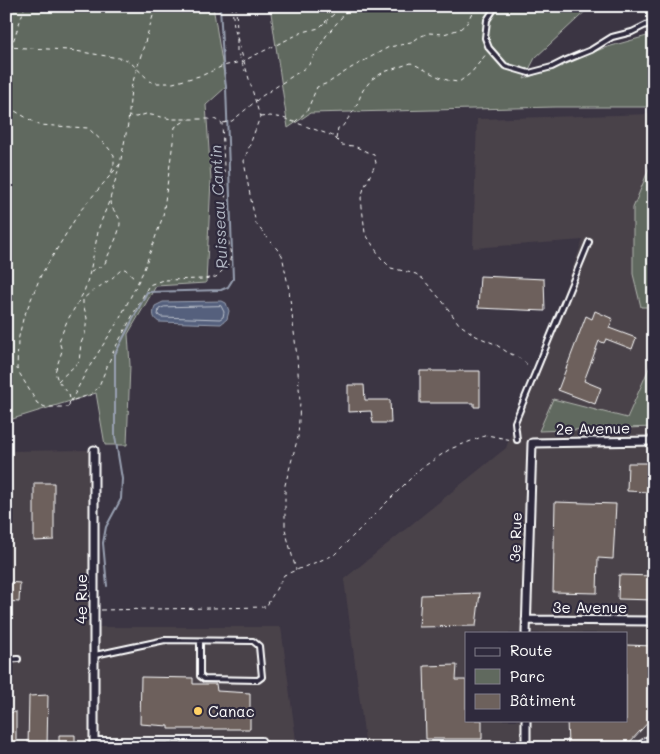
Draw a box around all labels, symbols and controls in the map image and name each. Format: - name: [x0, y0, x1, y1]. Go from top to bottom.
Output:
- water label: Ruisseau Cantin: [204, 144, 232, 270]
- street label: 2e Avenue: [556, 417, 630, 439]
- street label: 3e Rue: [504, 512, 526, 562]
- street label: 4e Rue: [71, 574, 91, 624]
- street label: 3e Avenue: [553, 597, 627, 617]
- legend: [465, 632, 628, 722]
- text: Route: [510, 640, 553, 660]
- text: Parc: [510, 666, 545, 686]
- text: Bâtiment: [510, 690, 576, 710]
- place label: Canac: [208, 701, 255, 721]
- marker: Canac: [192, 705, 204, 717]

